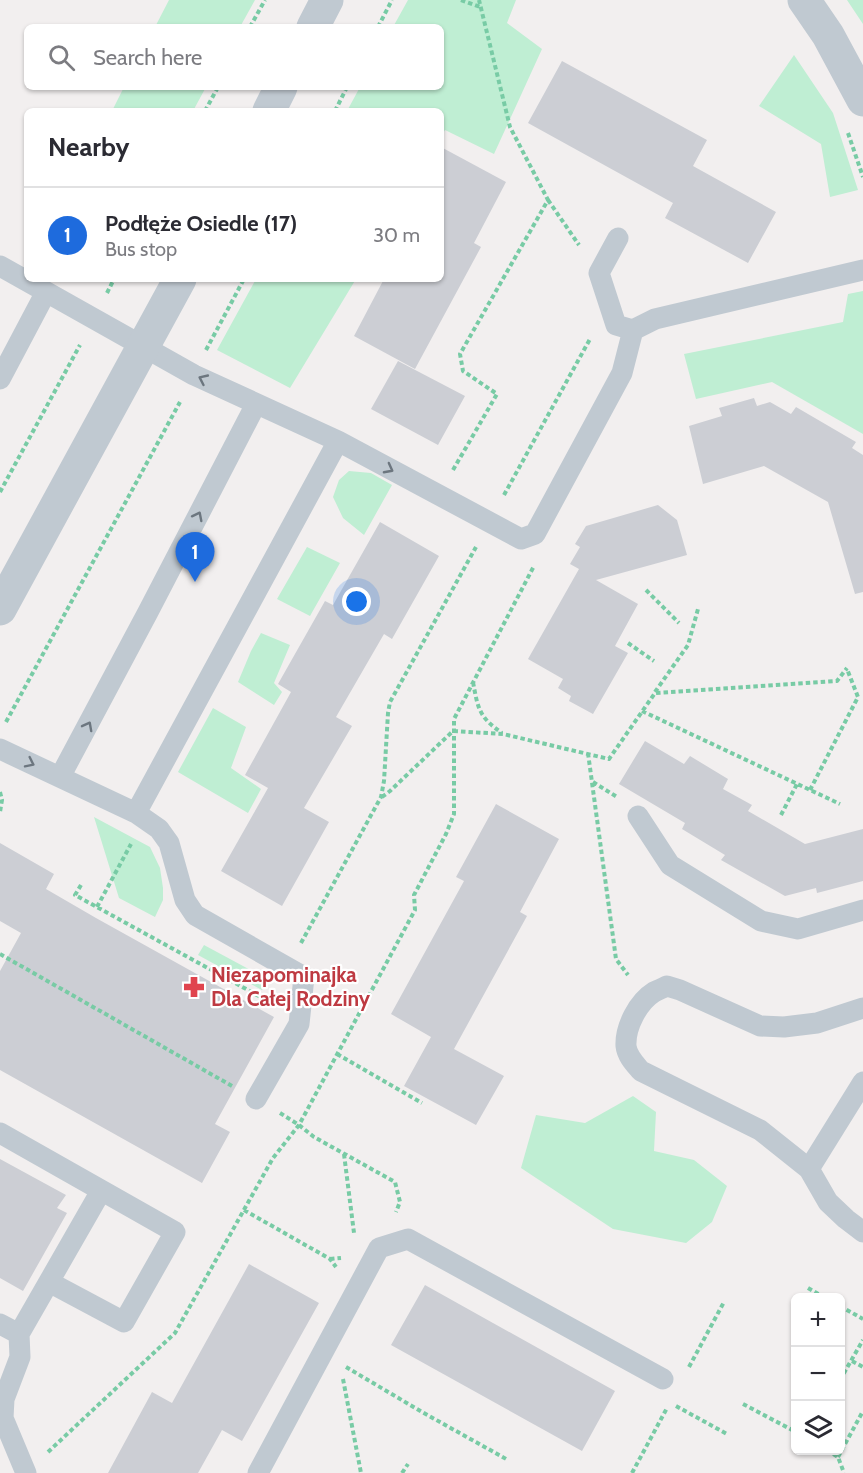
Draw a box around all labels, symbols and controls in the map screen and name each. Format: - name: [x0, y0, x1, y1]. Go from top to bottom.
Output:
- search box: [24, 24, 444, 90]
- icon: search: [45, 41, 78, 74]
- text: Search here: [93, 44, 202, 71]
- text: Nearby: [48, 131, 129, 163]
- text: Podłęże Osiedle (17): [105, 210, 297, 237]
- text: 1: [64, 223, 71, 247]
- text: 30 m: [373, 223, 420, 247]
- text: Bus stop: [105, 237, 177, 261]
- one-way arrow: [199, 375, 210, 387]
- one-way arrow: [383, 462, 394, 473]
- one-way arrow: [191, 512, 202, 522]
- pin: 1: [176, 532, 214, 582]
- your location: [342, 587, 371, 616]
- one-way arrow: [81, 721, 92, 732]
- one-way arrow: [24, 756, 34, 767]
- place label: Niezapominajka Dla Całej Rodziny: [211, 962, 371, 1011]
- pharmacy icon: Niezapominajka Dla Całej Rodziny: [182, 975, 206, 999]
- map controls: [791, 1293, 845, 1455]
- button: +: [791, 1293, 845, 1347]
- button: −: [791, 1347, 845, 1401]
- button: layers: [791, 1401, 845, 1455]

